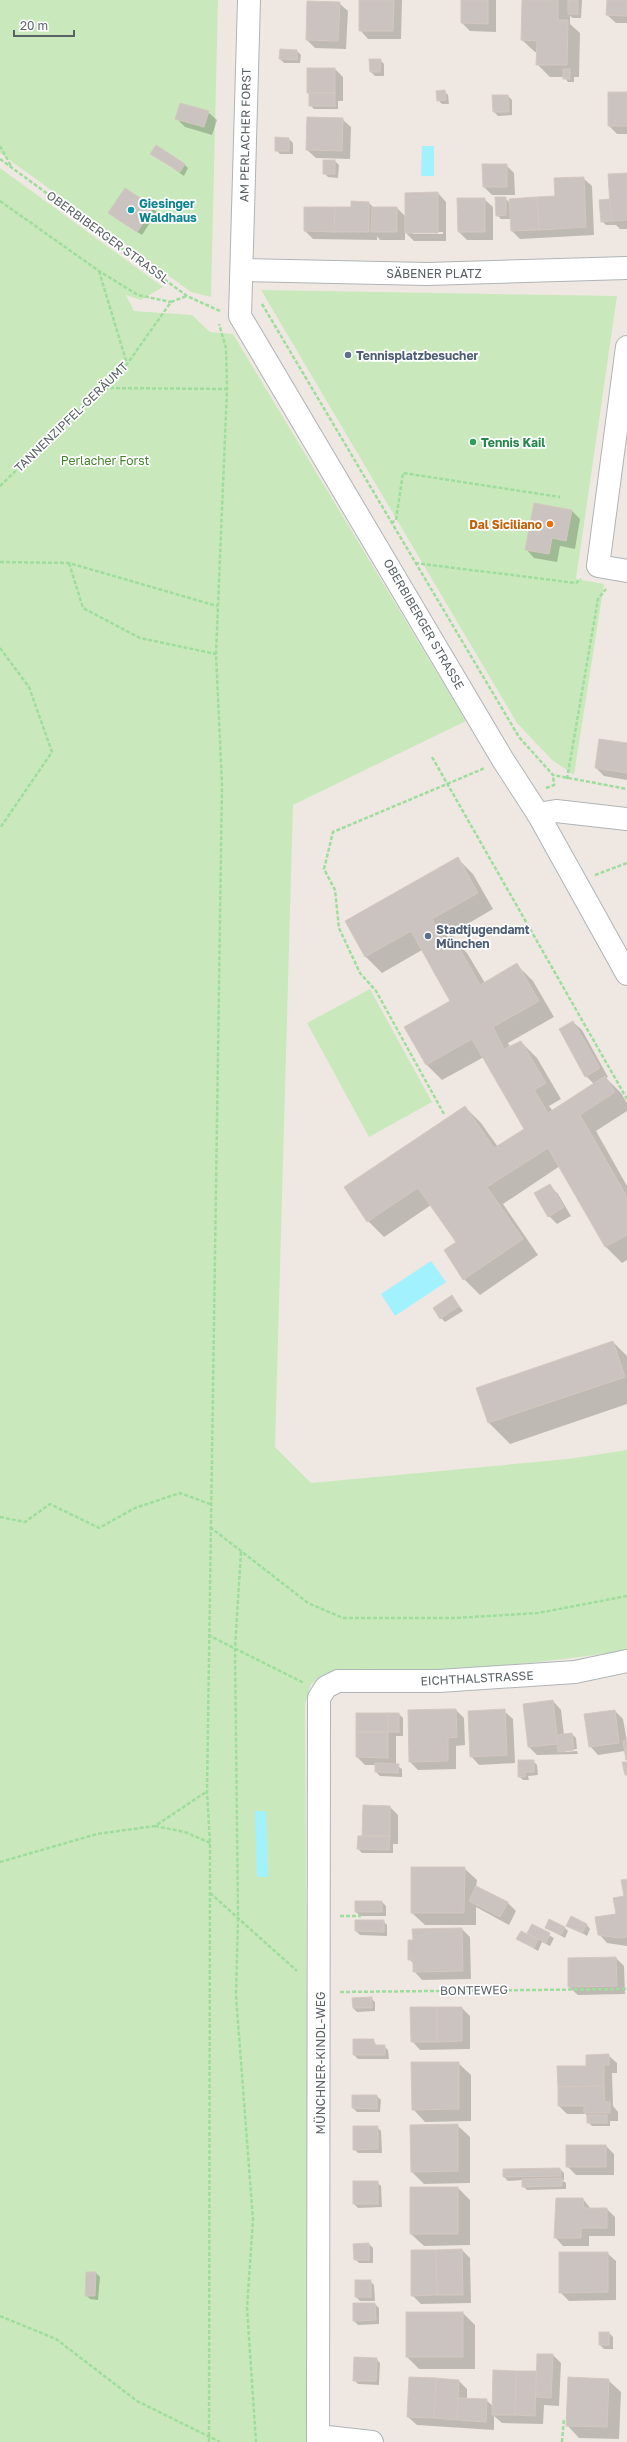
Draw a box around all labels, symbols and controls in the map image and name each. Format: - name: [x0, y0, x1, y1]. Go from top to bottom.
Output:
- scale bar: [14, 12, 74, 38]
- text: 20 m: [20, 18, 48, 33]
- street label: AM PERLACHER FORST: [236, 67, 254, 202]
- street label: OBERBIBERGER STRASSL: [44, 187, 172, 287]
- place label: Giesinger Waldhaus: [139, 196, 197, 225]
- marker: Giesinger Waldhaus: [126, 205, 136, 215]
- street label: SÄBENER PLATZ: [386, 266, 482, 281]
- place label: Tennisplatzbesucher: [356, 348, 478, 363]
- marker: Tennisplatzbesucher: [343, 350, 353, 360]
- street label: TANNENZIPFEL-GERÄUMT: [11, 358, 131, 475]
- place label: Tennis Kail: [481, 435, 545, 450]
- marker: Tennis Kail: [468, 437, 478, 447]
- park label: Perlacher Forst: [61, 453, 150, 468]
- place label: Dal Siciliano: [469, 517, 542, 532]
- marker: Dal Siciliano: [545, 519, 555, 529]
- street label: OBERBIBERGER STRASSE: [380, 556, 468, 692]
- place label: Stadtjugendamt München: [436, 922, 530, 951]
- marker: Stadtjugendamt München: [423, 931, 433, 941]
- street label: EICHTHALSTRASSE: [420, 1668, 534, 1688]
- street label: BONTEWEG: [440, 1982, 508, 1998]
- street label: MÜNCHNER-KINDL-WEG: [313, 1992, 328, 2134]

